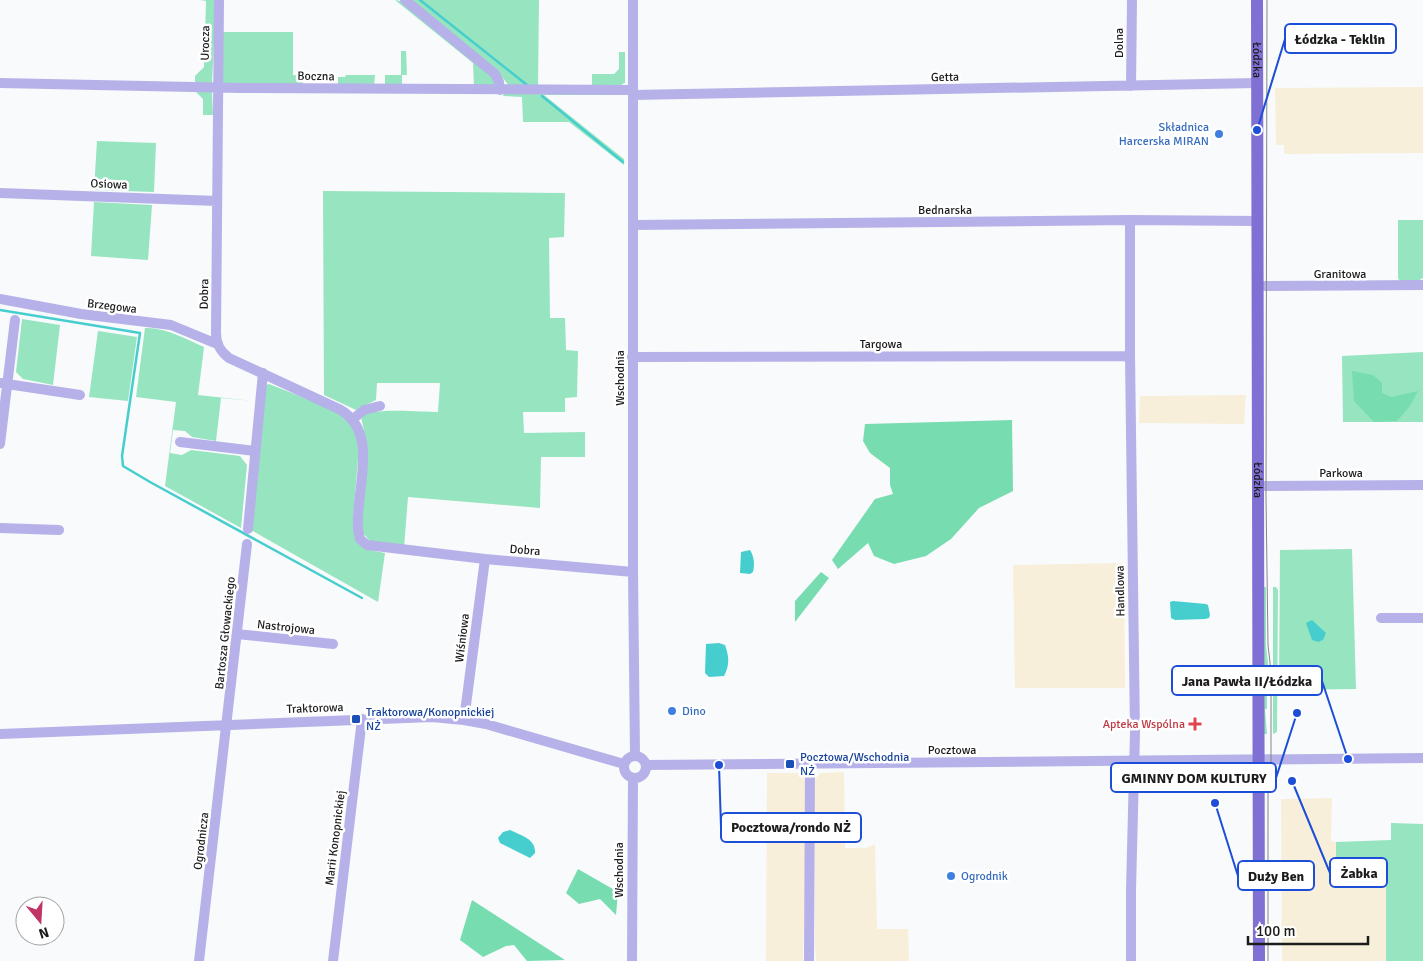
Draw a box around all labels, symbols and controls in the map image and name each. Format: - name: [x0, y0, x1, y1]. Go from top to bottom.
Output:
- callout: Łódzka - Teklin: [1285, 24, 1396, 53]
- street label: Urocza: [198, 25, 213, 61]
- street label: Dolna: [1112, 28, 1127, 58]
- text: Łódzka - Teklin: [1294, 31, 1386, 48]
- street label: Łódzka: [1249, 42, 1264, 78]
- street label: Boczna: [297, 69, 335, 84]
- street label: Getta: [931, 70, 959, 85]
- place label: Składnica Harcerska MIRAN: [1119, 120, 1209, 149]
- marker: Składnica Harcerska MIRAN: [1213, 128, 1225, 140]
- street label: Osiowa: [90, 176, 128, 193]
- street label: Bednarska: [918, 203, 972, 218]
- street label: Granitowa: [1314, 267, 1366, 282]
- street label: Dobra: [197, 278, 212, 310]
- street label: Brzegowa: [86, 296, 138, 317]
- street label: Targowa: [860, 337, 902, 352]
- street label: Wschodnia: [613, 350, 628, 406]
- street label: Łódzka: [1250, 462, 1265, 498]
- street label: Parkowa: [1319, 466, 1363, 481]
- street label: Dobra: [509, 542, 541, 559]
- street label: Handlowa: [1113, 565, 1128, 617]
- street label: Bartosza Głowackiego: [212, 576, 239, 690]
- street label: Wiśniowa: [452, 613, 473, 663]
- street label: Nastrojowa: [256, 617, 316, 638]
- callout: Jana Pawła II/Łódzka: [1172, 666, 1322, 695]
- text: Jana Pawła II/Łódzka: [1182, 673, 1312, 690]
- street label: Traktorowa: [286, 700, 344, 717]
- place label: Dino: [682, 704, 706, 719]
- place label: Traktorowa/Konopnickiej NŻ: [366, 705, 494, 734]
- marker: Dino: [666, 705, 678, 717]
- marker: Traktorowa/Konopnickiej NŻ: [350, 713, 362, 725]
- place label: Apteka Wspólna: [1103, 717, 1185, 732]
- marker: Apteka Wspólna: [1189, 718, 1201, 730]
- street label: Pocztowa: [928, 743, 976, 758]
- place label: Pocztowa/Wschodnia NŻ: [800, 750, 909, 779]
- marker: Pocztowa/Wschodnia NŻ: [784, 758, 796, 770]
- callout: GMINNY DOM KULTURY: [1111, 763, 1276, 792]
- text: GMINNY DOM KULTURY: [1121, 770, 1267, 787]
- street label: Marii Konopnickiej: [322, 790, 349, 887]
- street label: Ogrodnicza: [191, 811, 212, 871]
- callout: Pocztowa/rondo NŻ: [721, 813, 861, 842]
- text: Pocztowa/rondo NŻ: [731, 819, 851, 836]
- street label: Wschodnia: [612, 842, 627, 898]
- callout: Żabka: [1330, 858, 1387, 887]
- callout: Duży Ben: [1238, 861, 1314, 890]
- text: Żabka: [1340, 865, 1378, 882]
- text: Duży Ben: [1248, 868, 1305, 885]
- place label: Ogrodnik: [961, 869, 1008, 884]
- marker: Ogrodnik: [945, 870, 957, 882]
- north arrow: [15, 896, 65, 946]
- scale bar: [1248, 914, 1368, 946]
- text: 100 m: [1256, 922, 1296, 940]
- text: N: [37, 923, 51, 942]

